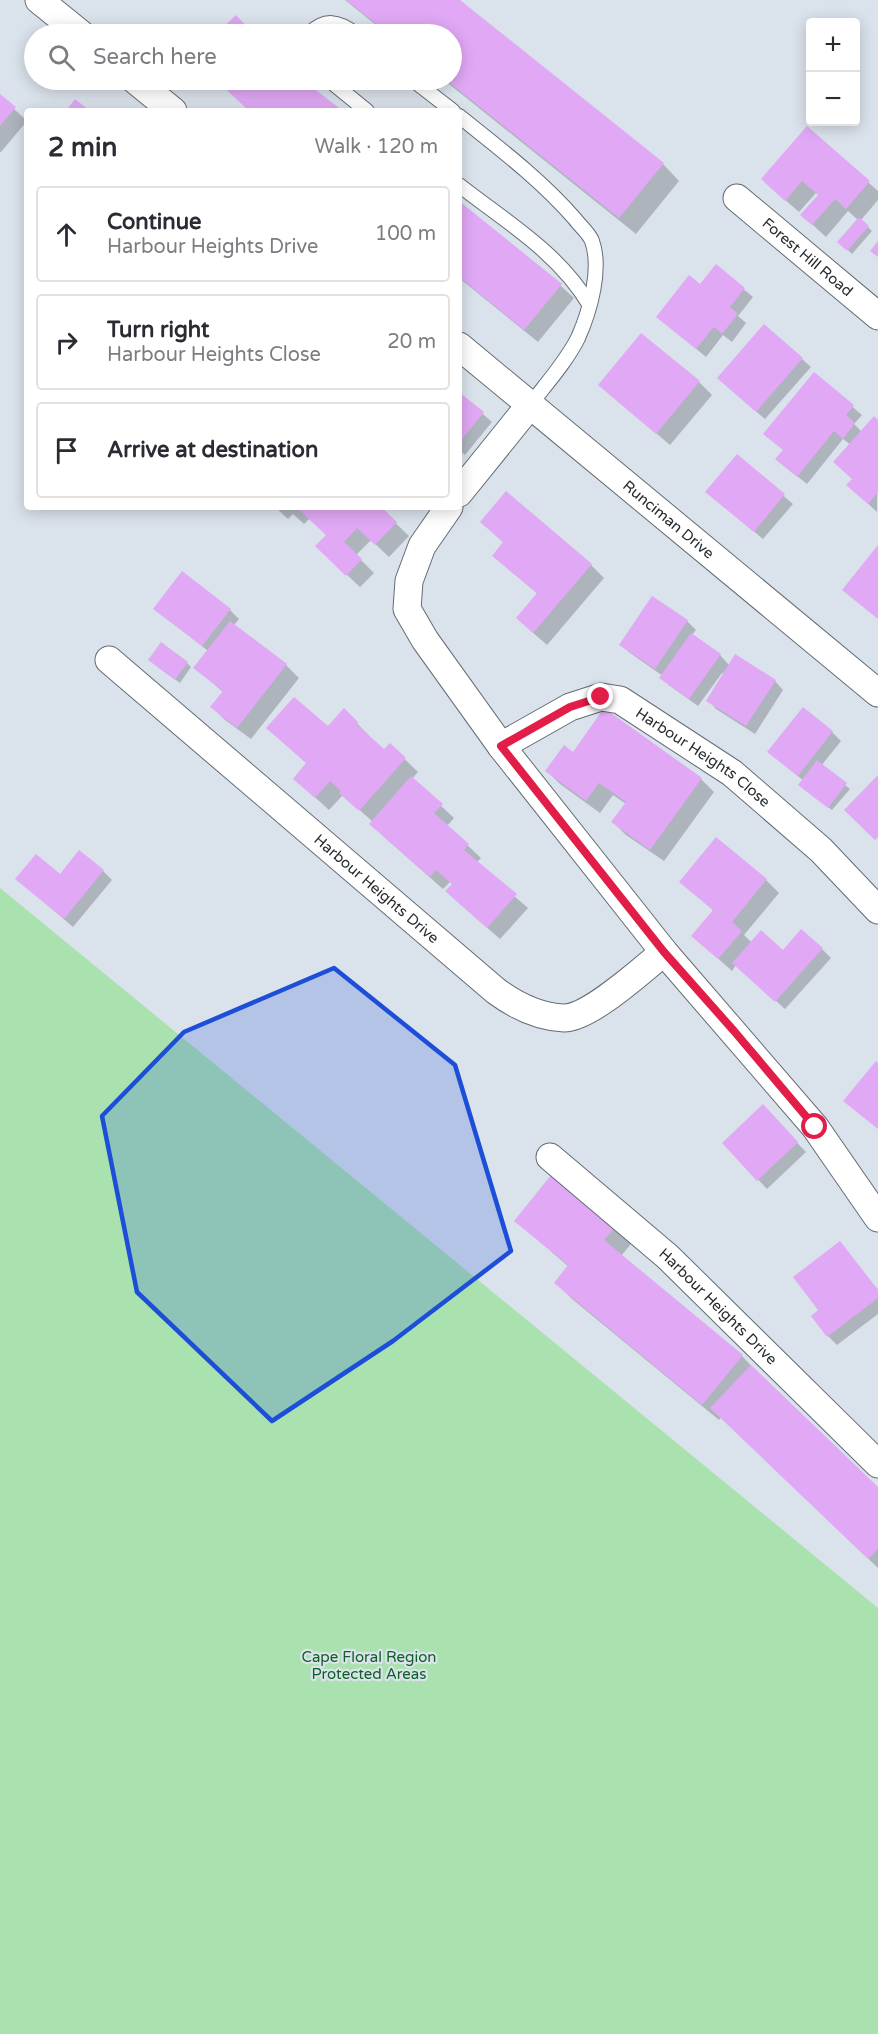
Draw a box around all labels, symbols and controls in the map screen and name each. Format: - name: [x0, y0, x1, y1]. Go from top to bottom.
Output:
- map controls: [806, 18, 860, 126]
- button: +: [806, 18, 860, 72]
- search box: [24, 24, 462, 90]
- icon: search: [45, 41, 78, 74]
- text: Search here: [93, 44, 217, 70]
- button: −: [806, 72, 860, 126]
- text: 2 min: [48, 132, 117, 163]
- text: Walk · 120 m: [315, 135, 438, 159]
- text: Continue: [107, 209, 202, 235]
- street label: Forest Hill Road: [759, 214, 856, 300]
- icon: ahead: [50, 218, 83, 251]
- text: 100 m: [375, 222, 436, 246]
- text: Harbour Heights Drive: [107, 235, 318, 259]
- text: Turn right: [107, 317, 209, 343]
- icon: right: [50, 326, 83, 359]
- text: 20 m: [387, 330, 436, 354]
- text: Harbour Heights Close: [107, 343, 321, 367]
- icon: arrive: [50, 434, 83, 467]
- text: Arrive at destination: [107, 437, 318, 463]
- street label: Runciman Drive: [619, 477, 718, 562]
- route end: [587, 683, 613, 709]
- street label: Harbour Heights Close: [632, 704, 774, 811]
- street label: Harbour Heights Drive: [310, 830, 443, 947]
- route start: [801, 1113, 827, 1139]
- street label: Harbour Heights Drive: [655, 1244, 781, 1368]
- park label: Cape Floral Region Protected Areas: [301, 1648, 437, 1683]

